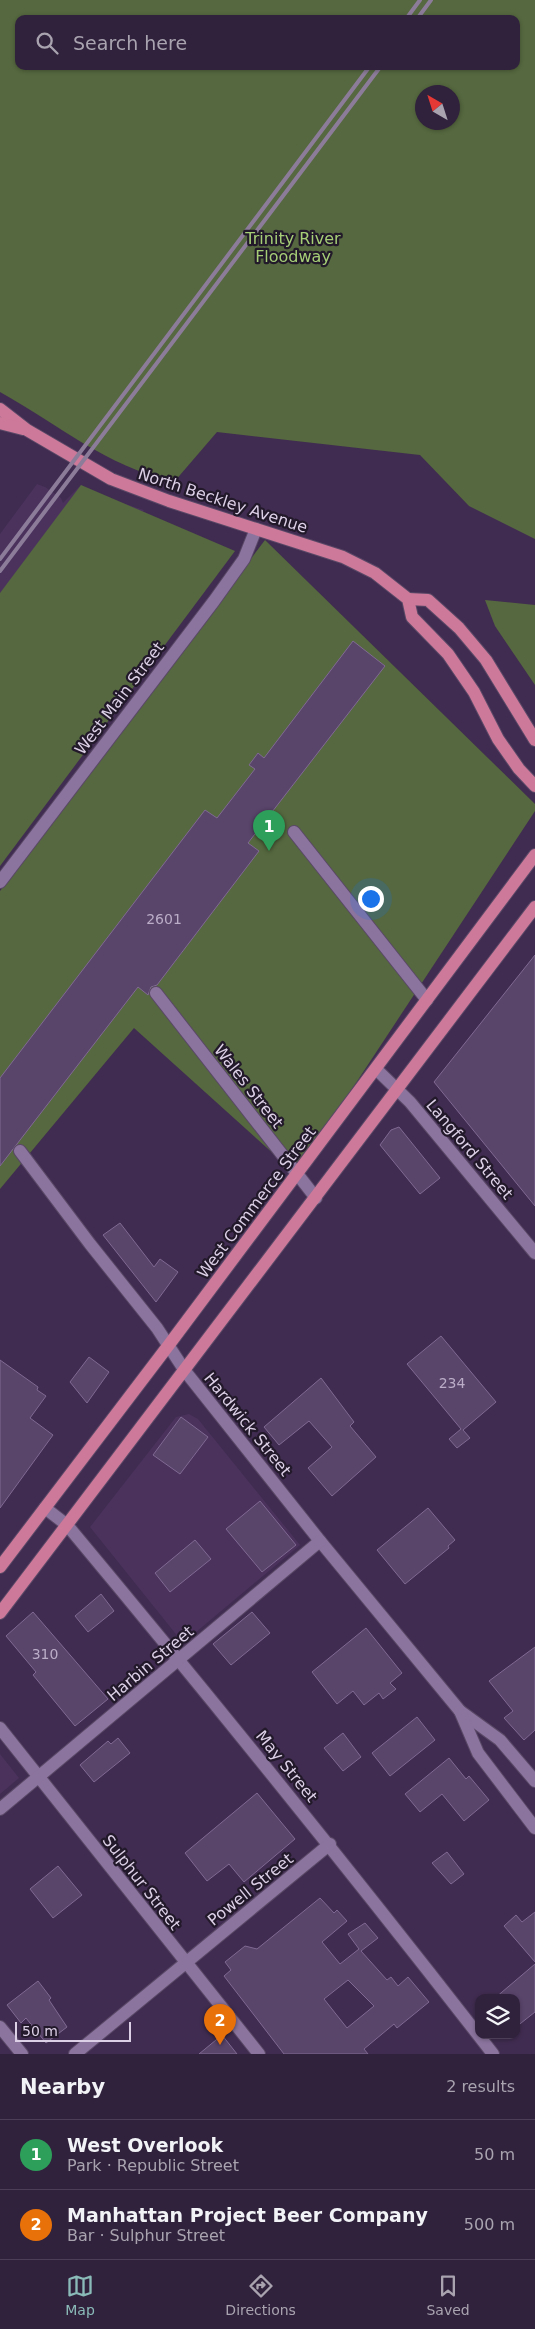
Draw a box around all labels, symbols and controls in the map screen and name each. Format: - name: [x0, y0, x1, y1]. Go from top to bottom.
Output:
- search box: [15, 15, 520, 70]
- icon: search: [33, 29, 61, 57]
- text: Search here: [73, 32, 187, 54]
- north arrow: [415, 85, 460, 130]
- park label: Trinity River Floodway: [244, 229, 341, 266]
- street label: North Beckley Avenue: [136, 464, 310, 537]
- street label: West Main Street: [71, 638, 168, 758]
- pin: 1: [253, 810, 285, 851]
- your location: [358, 886, 384, 912]
- house number: 2601: [146, 911, 182, 927]
- street label: Wales Street: [210, 1041, 287, 1132]
- street label: Langford Street: [422, 1095, 517, 1203]
- street label: West Commerce Street: [193, 1123, 320, 1282]
- street label: Hardwick Street: [200, 1369, 295, 1480]
- house number: 234: [439, 1375, 465, 1391]
- street label: Harbin Street: [103, 1622, 197, 1705]
- house number: 310: [32, 1646, 58, 1662]
- street label: May Street: [252, 1727, 321, 1806]
- street label: Sulphur Street: [99, 1831, 185, 1934]
- street label: Powell Street: [204, 1849, 297, 1930]
- map controls: [475, 1994, 520, 2039]
- button: layers: [475, 1994, 520, 2039]
- pin: 2: [204, 2004, 236, 2045]
- scale bar: [15, 2019, 131, 2042]
- text: 50 m: [22, 2023, 58, 2039]
- text: Nearby: [20, 2075, 105, 2099]
- text: 2 results: [446, 2077, 515, 2096]
- text: West Overlook: [67, 2134, 223, 2156]
- text: 1: [30, 2145, 42, 2164]
- text: 50 m: [474, 2145, 515, 2164]
- text: Park · Republic Street: [67, 2156, 239, 2175]
- text: Manhattan Project Beer Company: [67, 2204, 428, 2226]
- text: 2: [30, 2215, 42, 2234]
- text: 500 m: [464, 2215, 515, 2234]
- text: Bar · Sulphur Street: [67, 2226, 225, 2245]
- tab: Map: [65, 2272, 95, 2318]
- tab: Directions: [225, 2272, 296, 2318]
- tab: Saved: [426, 2272, 470, 2318]

